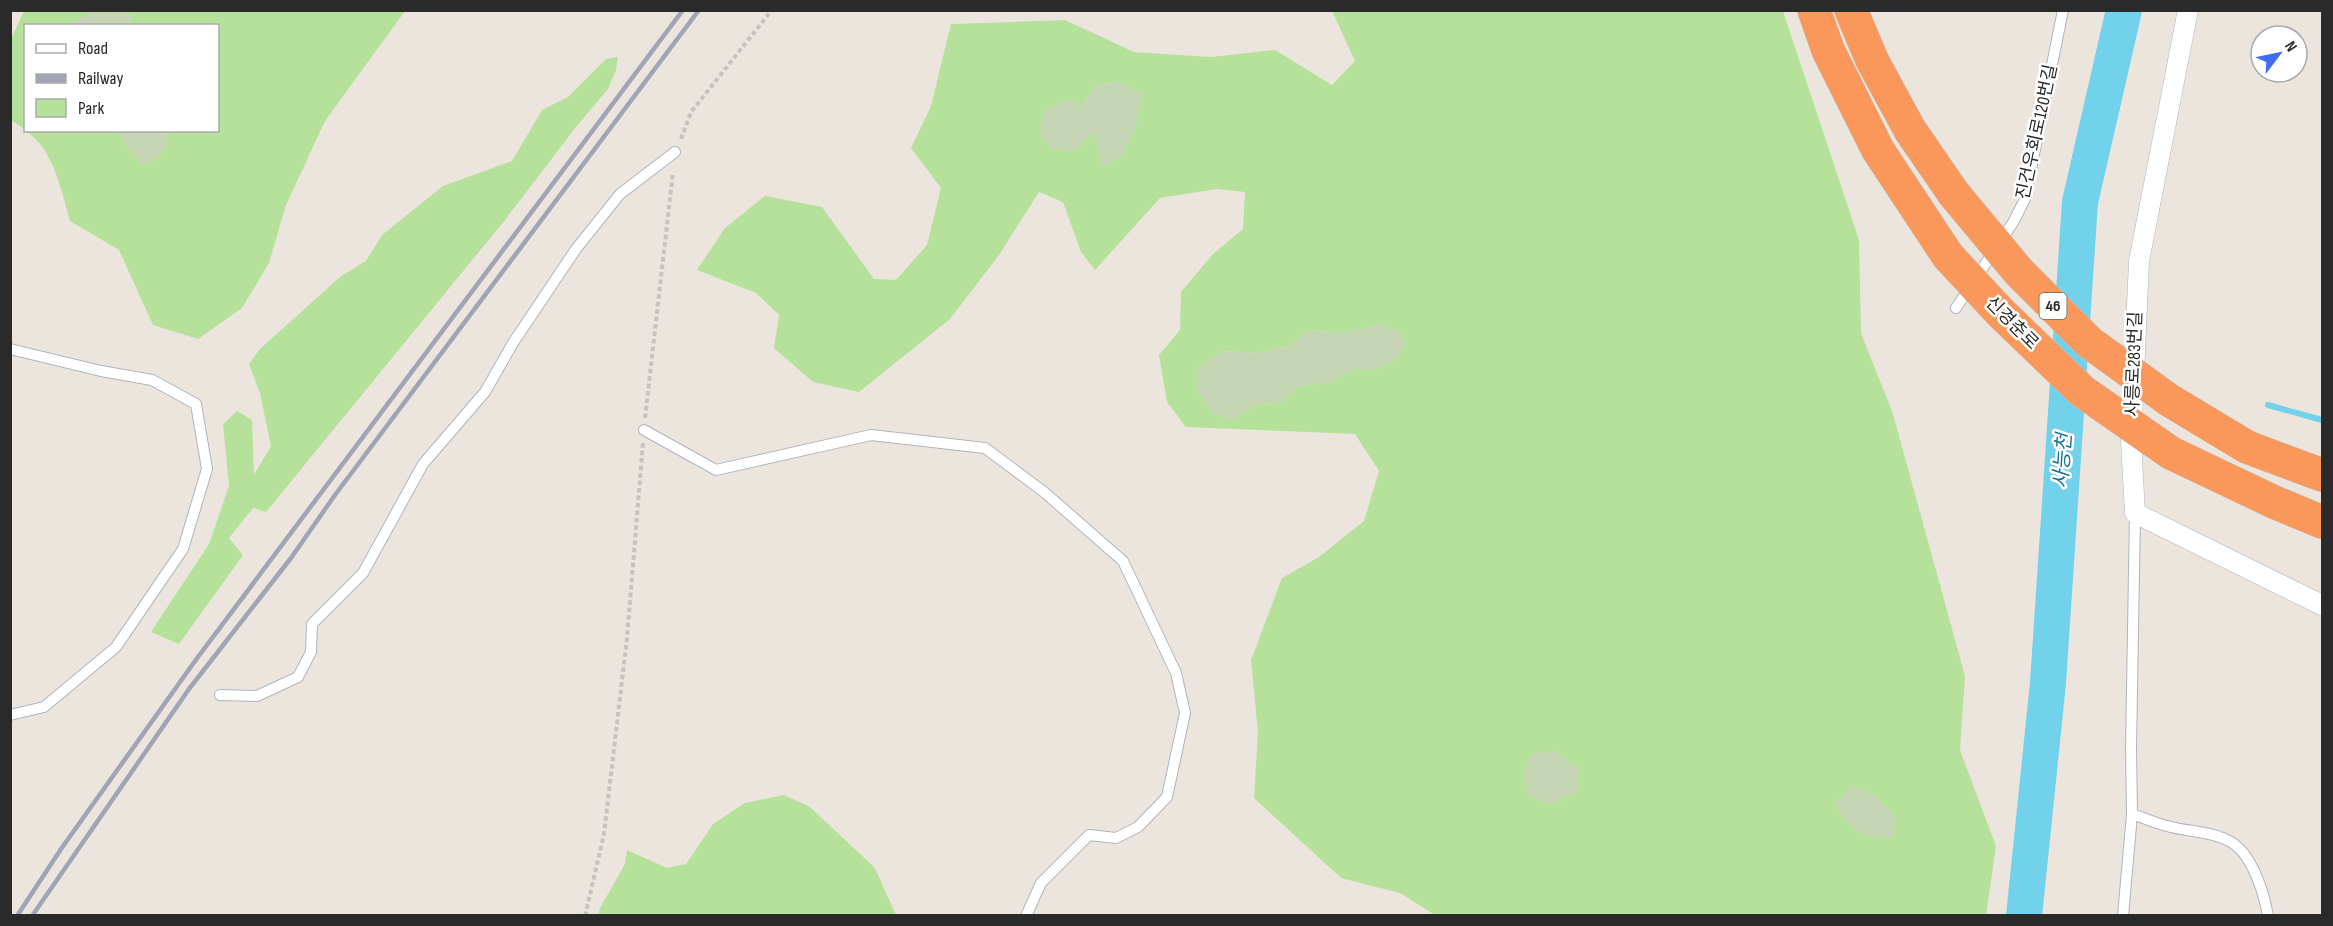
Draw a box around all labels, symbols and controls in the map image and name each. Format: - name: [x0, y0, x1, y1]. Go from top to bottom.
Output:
- legend: [24, 24, 219, 132]
- north arrow: [2249, 24, 2309, 84]
- text: Road: [78, 38, 108, 59]
- text: N: [2280, 38, 2301, 56]
- street label: 진건우회로120번길: [2012, 62, 2062, 202]
- text: Railway: [78, 68, 123, 89]
- text: Park: [78, 98, 104, 119]
- street label: 신경춘로: [1981, 292, 2043, 354]
- road number: 46: [2040, 293, 2066, 319]
- street label: 사릉로283번길: [2122, 311, 2146, 417]
- water label: 사능천: [2049, 430, 2077, 489]

